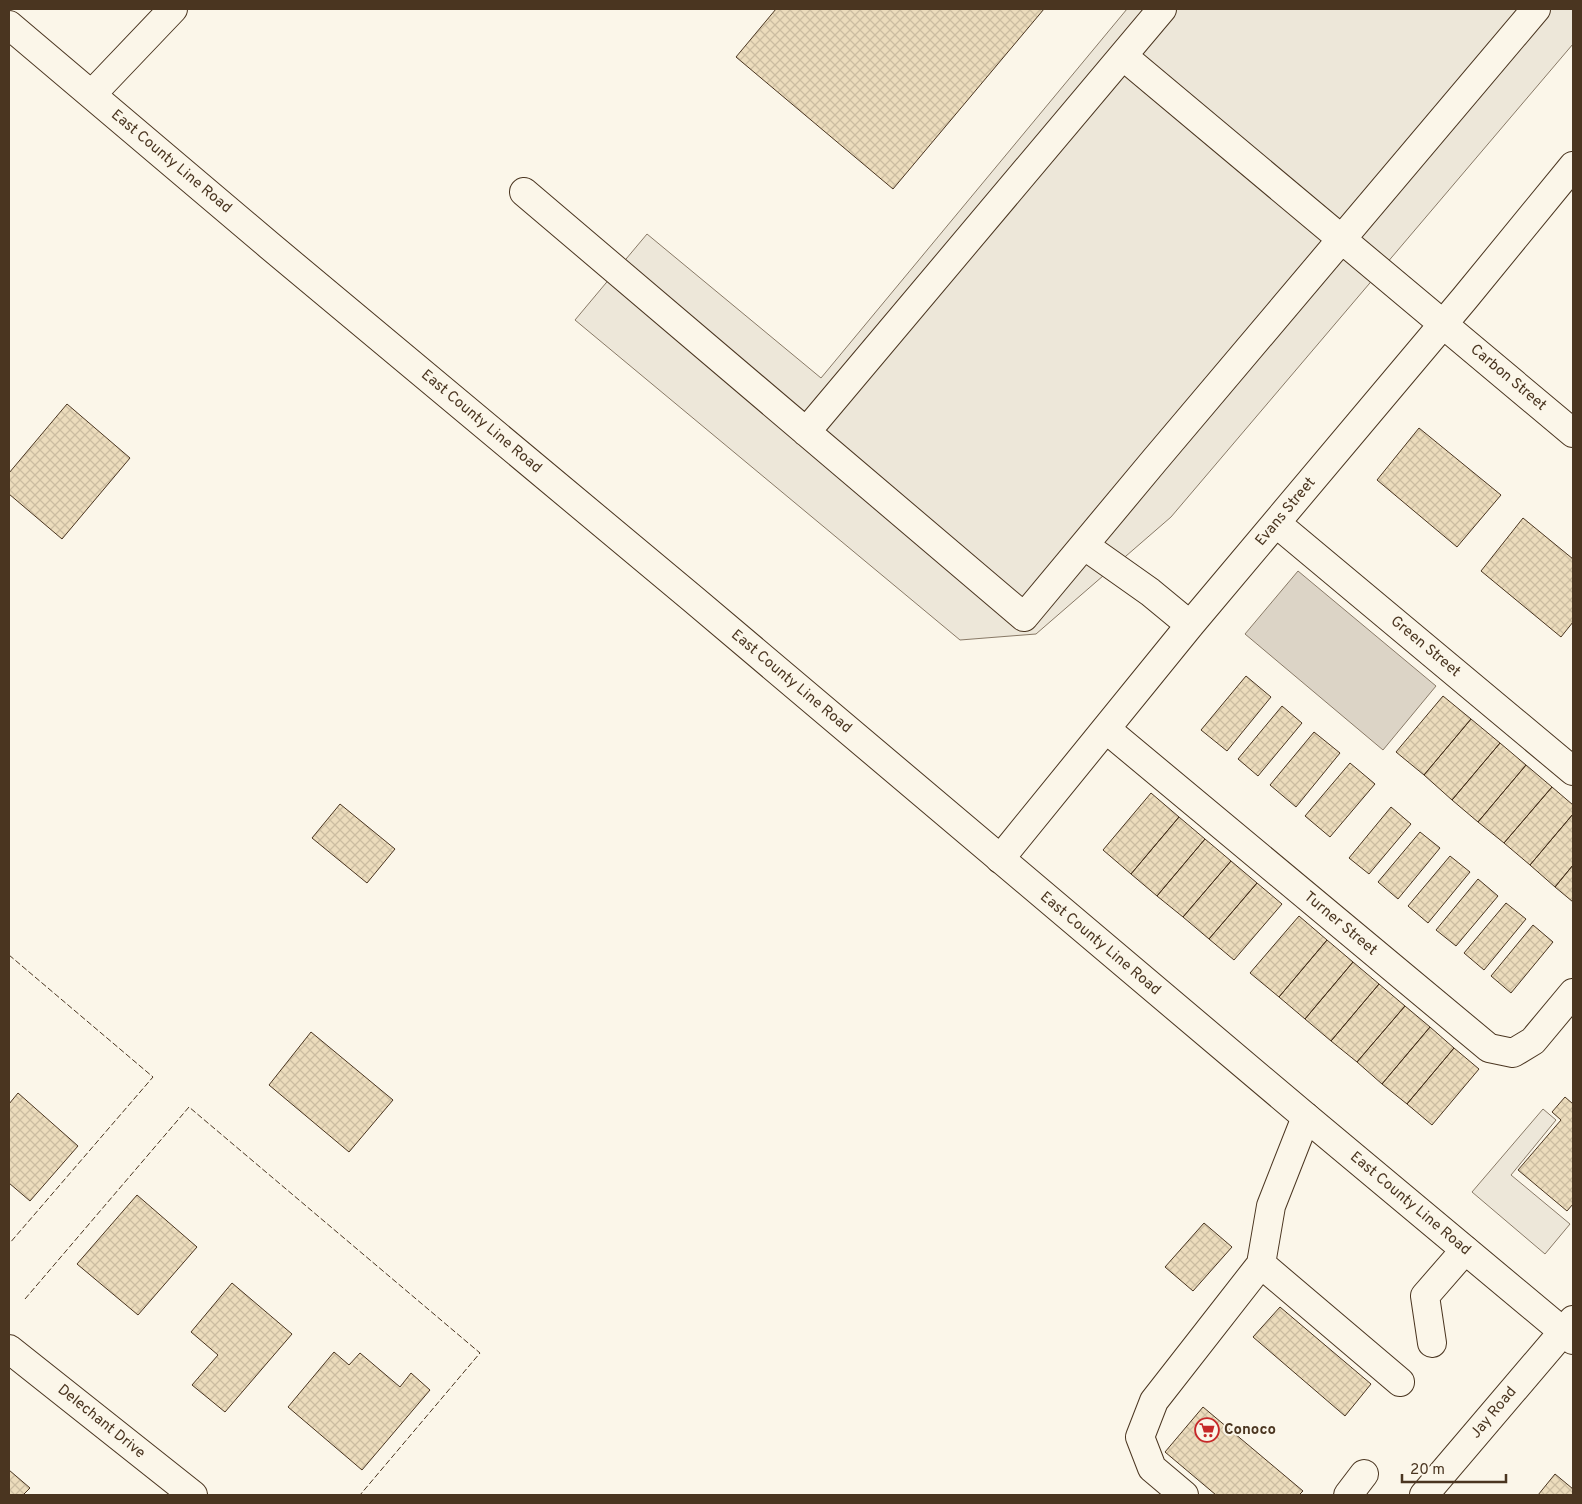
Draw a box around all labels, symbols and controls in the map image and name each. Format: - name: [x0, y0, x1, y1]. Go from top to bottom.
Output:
- street label: East County Line Road: [107, 106, 235, 218]
- street label: Carbon Street: [1466, 341, 1550, 415]
- street label: East County Line Road: [417, 366, 545, 478]
- street label: Evans Street: [1252, 474, 1320, 550]
- street label: Green Street: [1386, 612, 1464, 682]
- street label: East County Line Road: [727, 626, 855, 738]
- street label: East County Line Road: [1036, 888, 1164, 1000]
- street label: Turner Street: [1299, 888, 1381, 960]
- street label: East County Line Road: [1346, 1148, 1474, 1260]
- street label: Delechant Drive: [53, 1381, 149, 1463]
- street label: Jay Road: [1467, 1383, 1521, 1443]
- supermarket icon: Conoco: [1194, 1417, 1220, 1443]
- place label: Conoco: [1224, 1421, 1276, 1440]
- scale bar: [1402, 1452, 1506, 1484]
- text: 20 m: [1410, 1461, 1445, 1480]

